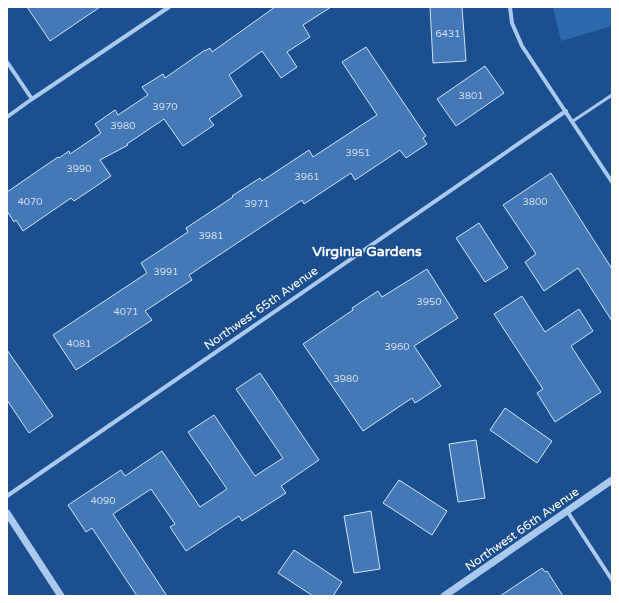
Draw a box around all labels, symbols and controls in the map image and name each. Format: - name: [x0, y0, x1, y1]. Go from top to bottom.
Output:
- house number: 6431: [435, 28, 461, 40]
- house number: 3801: [458, 90, 484, 102]
- house number: 3970: [152, 101, 178, 113]
- house number: 3980: [110, 120, 136, 132]
- house number: 3951: [345, 147, 371, 159]
- house number: 3990: [66, 163, 92, 175]
- house number: 3961: [294, 171, 320, 183]
- house number: 4070: [17, 196, 43, 208]
- house number: 3800: [522, 196, 548, 208]
- house number: 3971: [244, 198, 270, 210]
- house number: 3981: [198, 230, 224, 242]
- district label: Virginia Gardens: [312, 243, 422, 260]
- street label: Northwest 65th Avenue: [201, 263, 321, 353]
- house number: 3991: [153, 266, 179, 278]
- house number: 3950: [416, 296, 442, 308]
- house number: 4071: [113, 306, 139, 318]
- house number: 4081: [66, 338, 92, 350]
- house number: 3960: [384, 341, 410, 353]
- house number: 3980: [333, 373, 359, 385]
- street label: Northwest 66th Avenue: [462, 484, 582, 574]
- house number: 4090: [90, 495, 116, 507]

